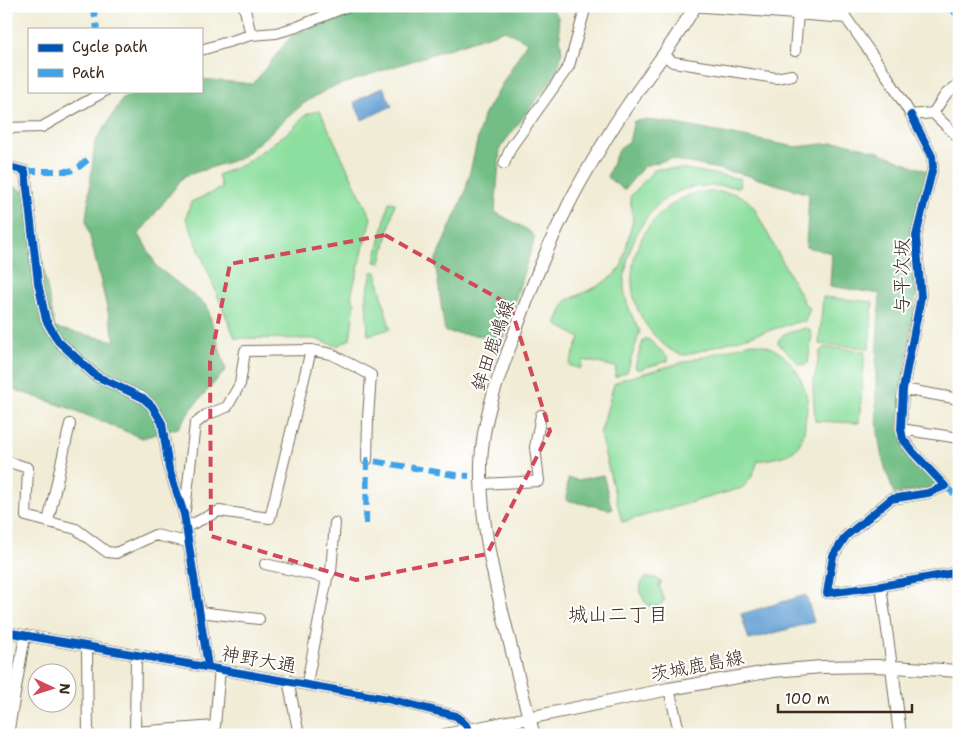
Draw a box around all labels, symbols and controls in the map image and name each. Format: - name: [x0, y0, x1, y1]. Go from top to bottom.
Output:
- legend: [28, 28, 202, 92]
- text: Cycle path: [72, 37, 148, 57]
- text: Path: [72, 63, 105, 83]
- street label: 与平次坂: [889, 238, 914, 314]
- street label: 鉾田鹿嶋線: [465, 296, 520, 394]
- district label: 城山二丁目: [568, 601, 668, 627]
- street label: 神野大通: [219, 641, 299, 678]
- street label: 茨城鹿島線: [648, 644, 746, 687]
- north arrow: [28, 664, 78, 714]
- scale bar: [778, 681, 911, 713]
- text: N: [56, 683, 74, 695]
- text: 100 m: [785, 689, 830, 709]

